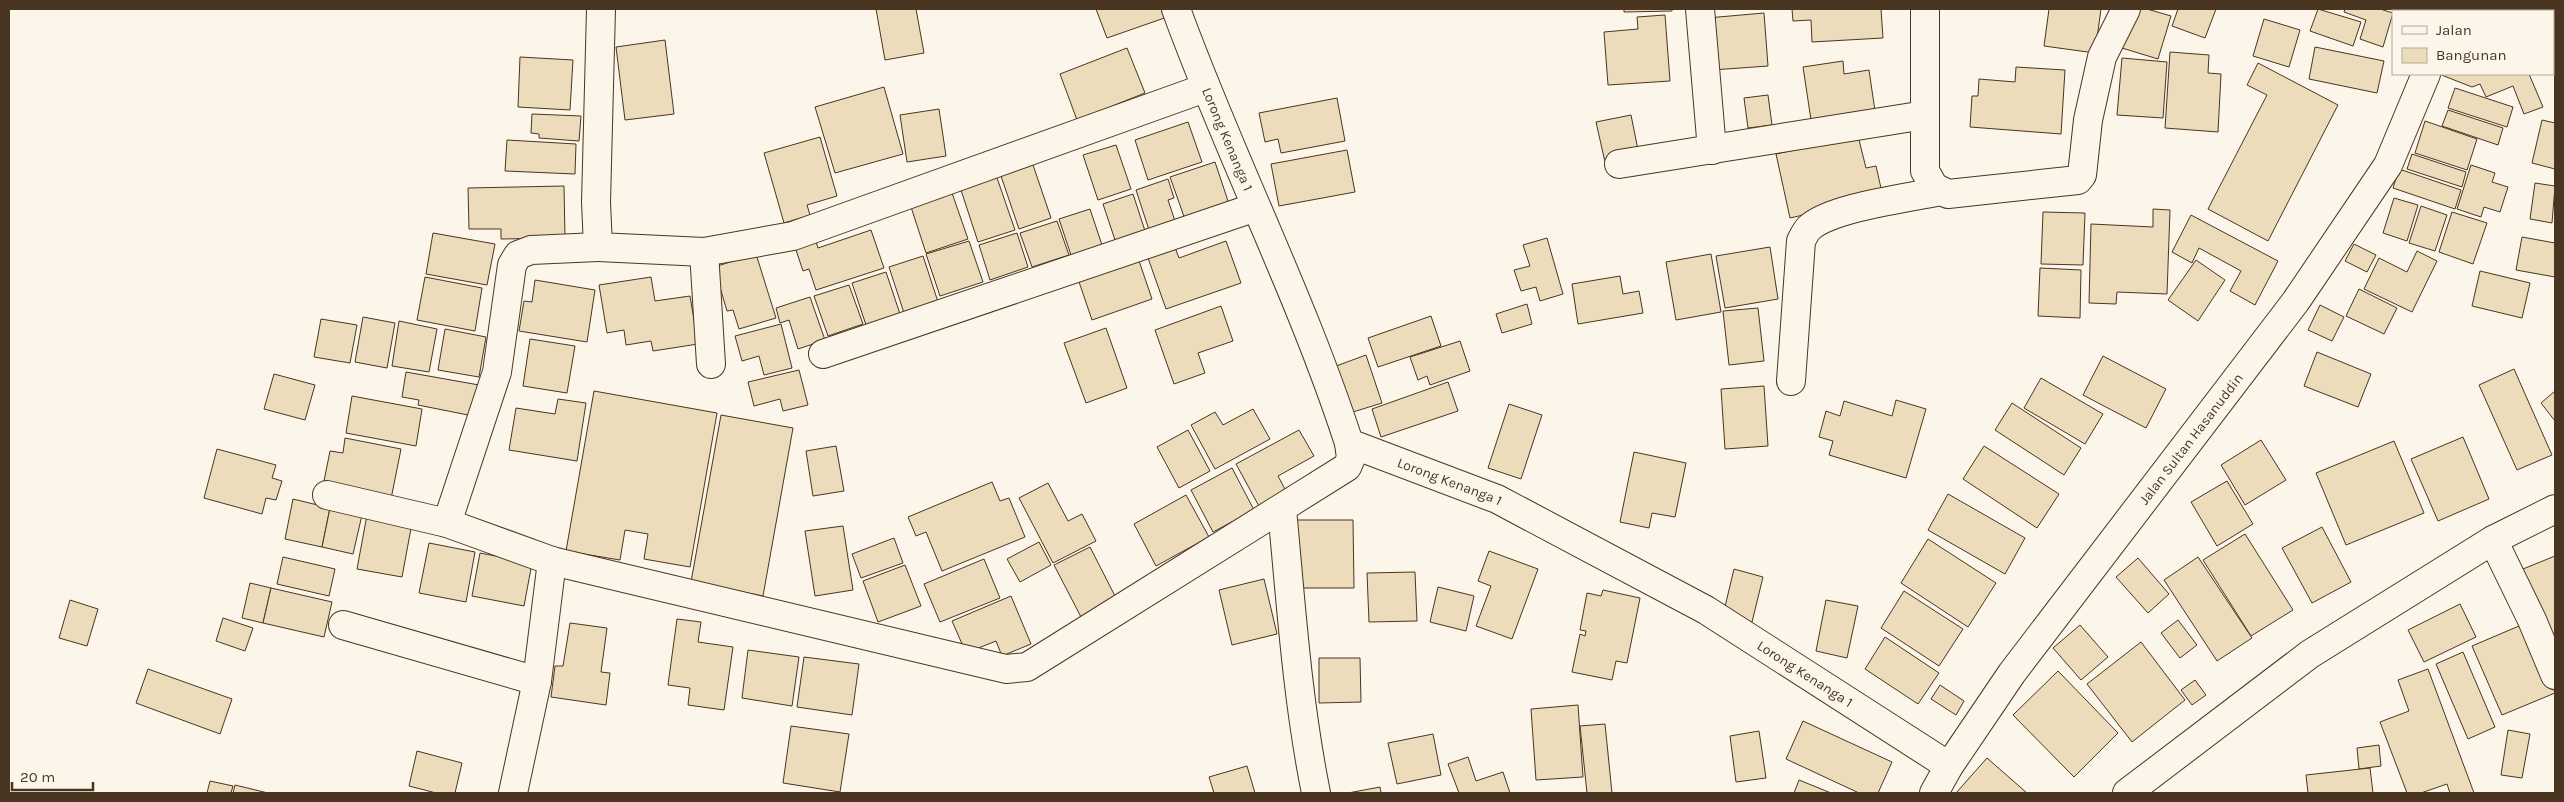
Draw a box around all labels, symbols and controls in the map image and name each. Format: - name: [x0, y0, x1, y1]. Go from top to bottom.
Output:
- legend: [2392, 10, 2554, 75]
- text: Jalan: [2436, 21, 2472, 39]
- text: Bangunan: [2436, 46, 2507, 64]
- street label: Lorong Kenanga 1: [1198, 85, 1257, 193]
- street label: Jalan Sultan Hasanuddin: [2136, 370, 2247, 508]
- street label: Lorong Kenanga 1: [1395, 454, 1505, 509]
- street label: Lorong Kenanga 1: [1754, 637, 1856, 711]
- scale bar: [12, 760, 94, 792]
- text: 20 m: [20, 768, 55, 786]

